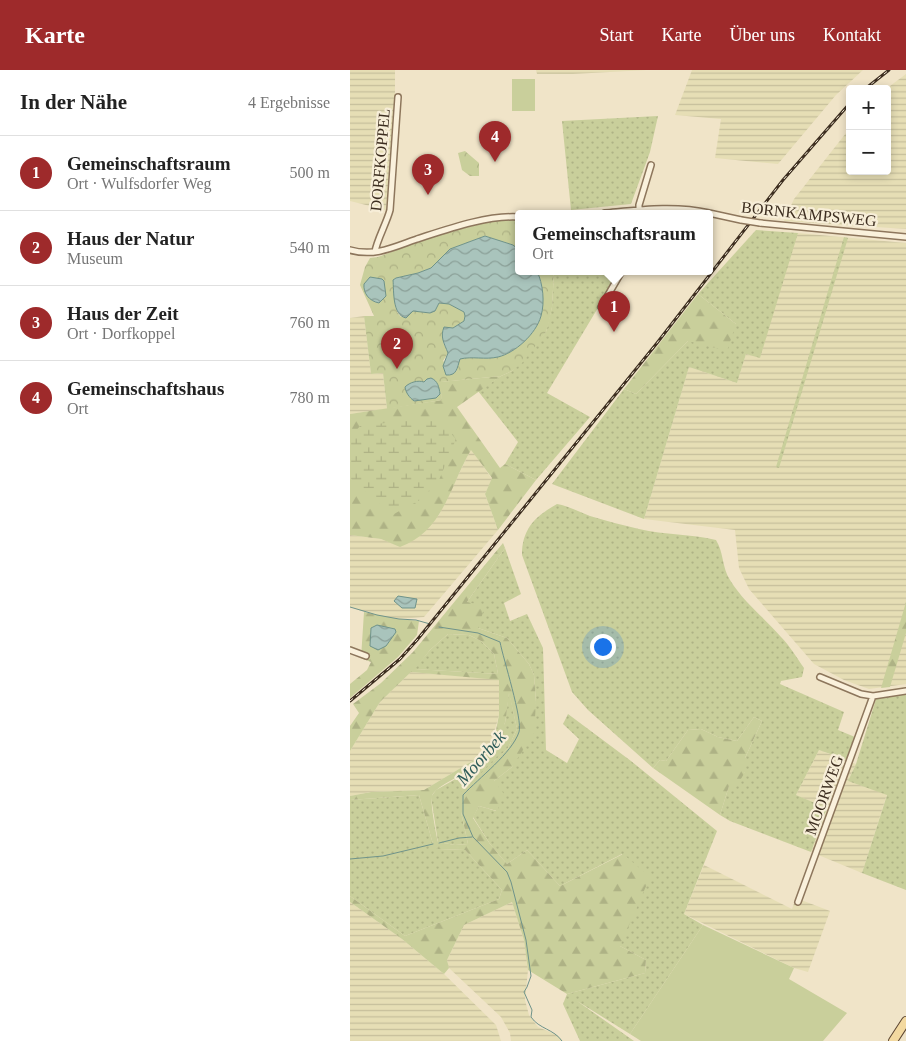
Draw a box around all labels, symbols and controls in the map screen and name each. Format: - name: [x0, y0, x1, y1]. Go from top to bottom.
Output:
- text: Karte: [25, 22, 85, 48]
- text: Start: [600, 25, 634, 45]
- text: Karte: [662, 25, 702, 45]
- text: Über uns: [730, 25, 795, 45]
- text: Kontakt: [823, 25, 881, 45]
- map controls: [846, 85, 891, 175]
- button: +: [846, 85, 891, 130]
- text: In der Nähe: [20, 90, 127, 114]
- text: 4 Ergebnisse: [248, 94, 330, 111]
- street label: DORFKOPPEL: [367, 108, 393, 212]
- pin: 4: [479, 121, 511, 162]
- button: −: [846, 130, 891, 175]
- text: Gemeinschaftsraum: [67, 153, 231, 174]
- pin: 3: [412, 154, 444, 195]
- text: 1: [32, 164, 40, 181]
- text: 500 m: [290, 164, 330, 181]
- text: Ort · Wulfsdorfer Weg: [67, 175, 212, 192]
- street label: BORNKAMPSWEG: [740, 198, 878, 230]
- popup: [515, 210, 713, 275]
- text: Gemeinschaftsraum: [532, 223, 696, 244]
- text: Haus der Natur: [67, 228, 194, 249]
- text: 2: [32, 239, 40, 256]
- text: 540 m: [290, 239, 330, 256]
- text: Ort: [532, 245, 554, 262]
- text: Museum: [67, 250, 123, 267]
- pin: 1: [598, 291, 630, 332]
- text: Haus der Zeit: [67, 303, 179, 324]
- text: 3: [32, 314, 40, 331]
- text: 760 m: [290, 314, 330, 331]
- text: Ort · Dorfkoppel: [67, 325, 175, 342]
- pin: 2: [381, 328, 413, 369]
- text: Gemeinschaftshaus: [67, 378, 224, 399]
- text: 4: [32, 389, 40, 406]
- text: 780 m: [290, 389, 330, 406]
- text: Ort: [67, 400, 88, 417]
- your location: [590, 634, 616, 660]
- water label: Moorbek: [451, 726, 511, 790]
- street label: MOORWEG: [802, 752, 846, 837]

